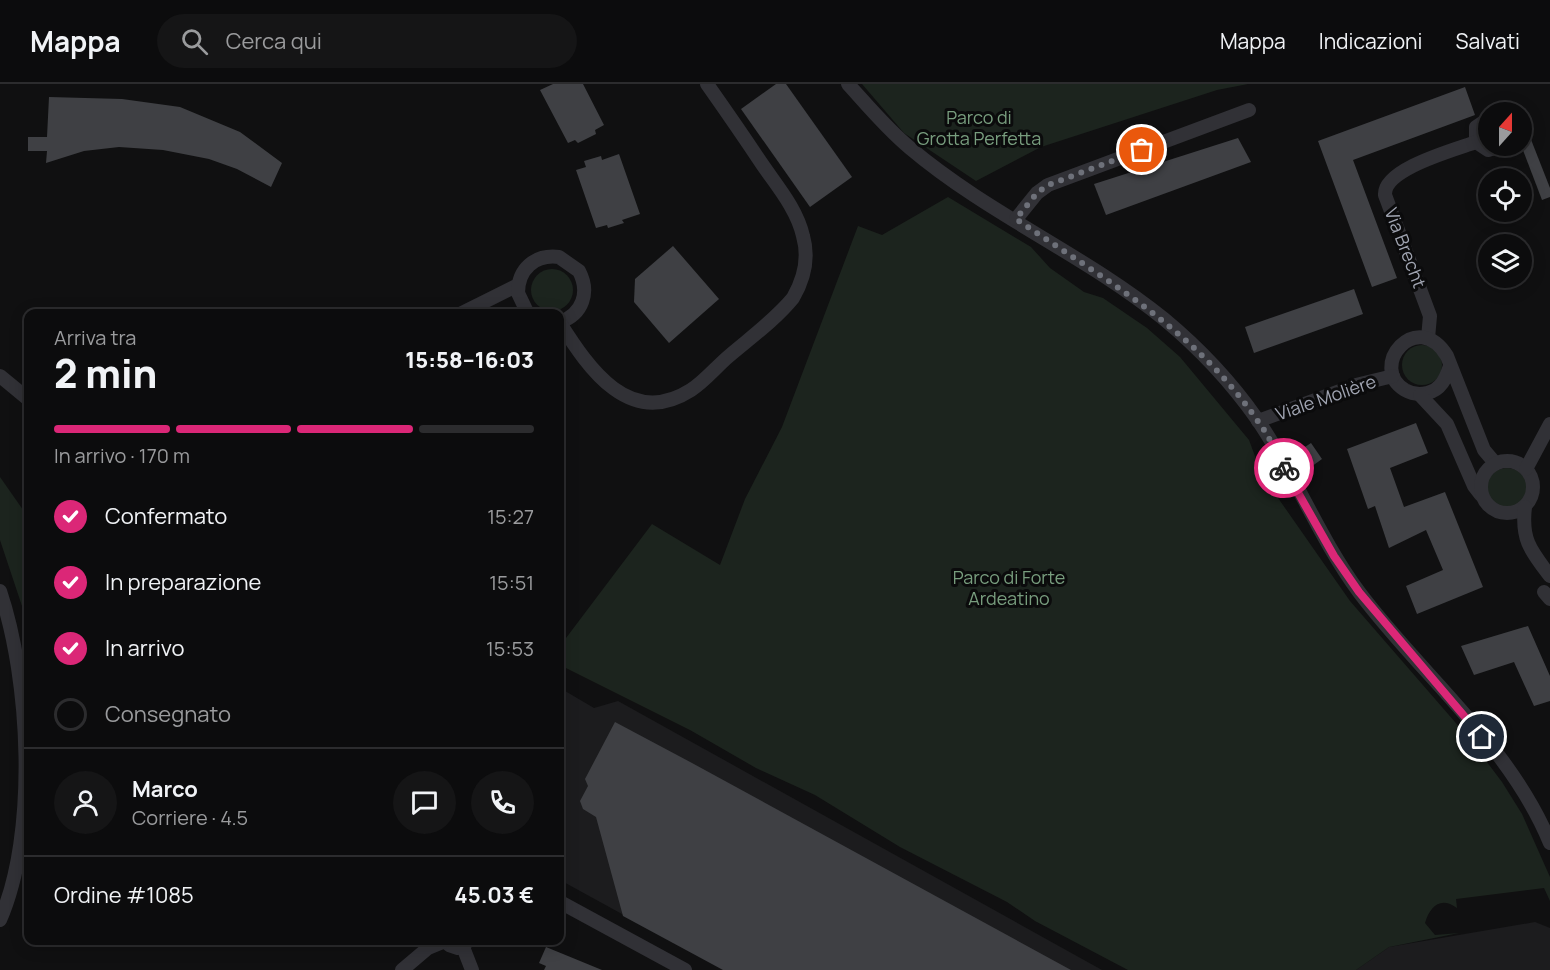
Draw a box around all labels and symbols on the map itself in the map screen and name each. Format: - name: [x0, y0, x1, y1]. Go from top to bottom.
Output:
- north arrow: [1478, 102, 1532, 156]
- park label: Parco di Grotta Perfetta: [917, 105, 1041, 150]
- pin: [1116, 124, 1167, 175]
- street label: Via Brecht: [1380, 204, 1432, 291]
- street label: Viale Molière: [1272, 369, 1379, 425]
- courier: [1254, 438, 1314, 498]
- park label: Parco di Forte Ardeatino: [953, 565, 1065, 610]
- pin: [1456, 711, 1507, 762]

